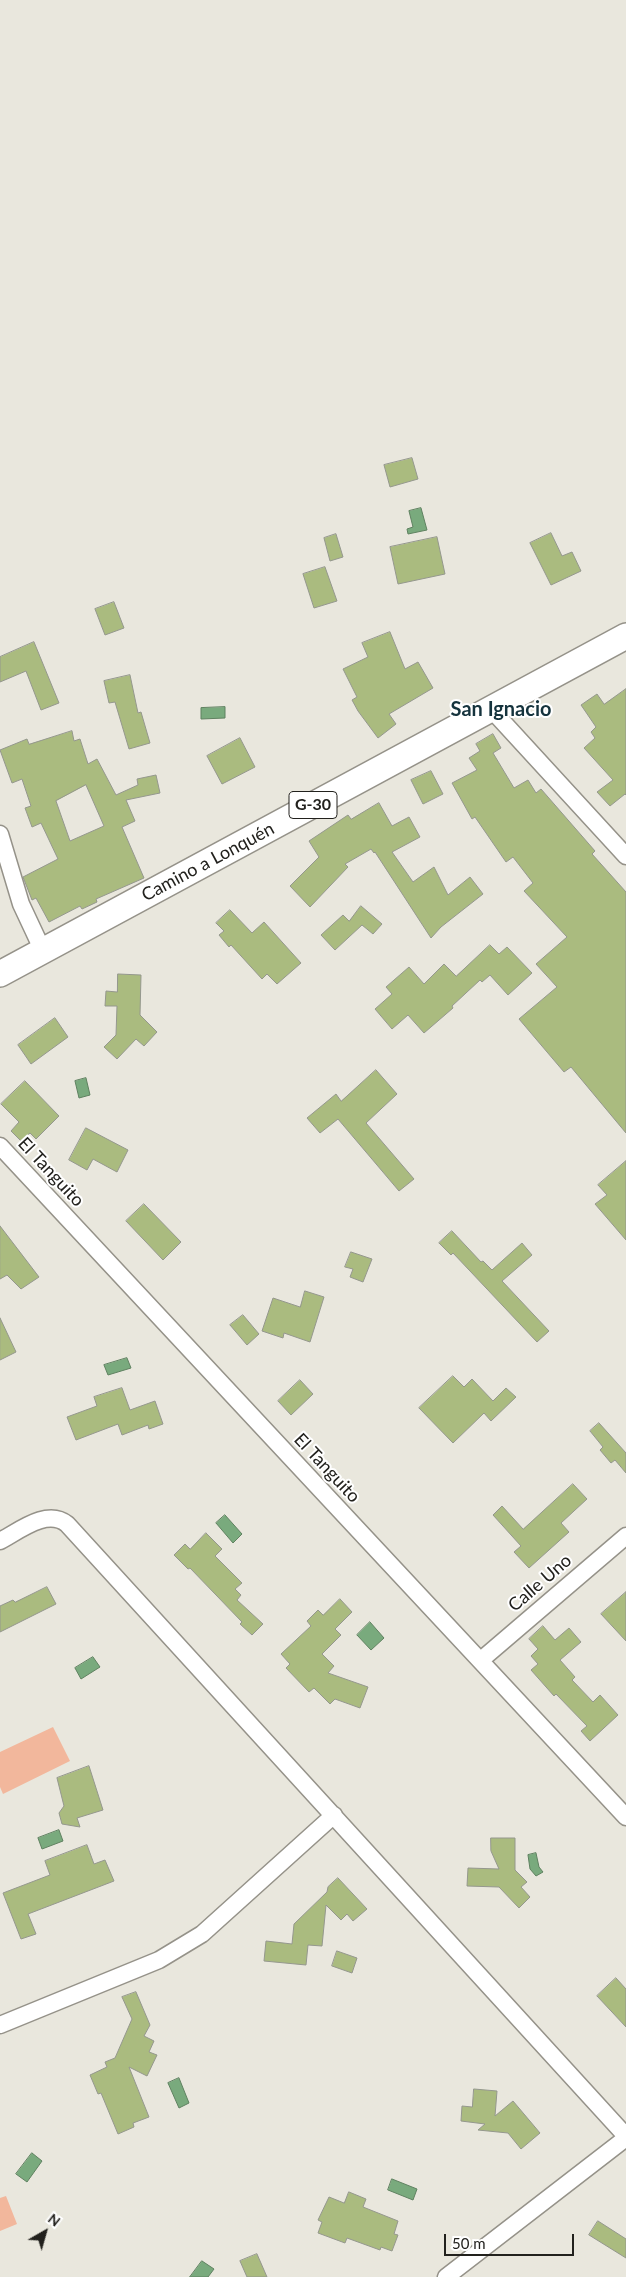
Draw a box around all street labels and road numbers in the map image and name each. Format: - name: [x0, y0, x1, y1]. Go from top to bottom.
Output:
- road number: G-30: [289, 792, 337, 818]
- street label: Camino a Lonquén: [138, 818, 278, 906]
- street label: El Tanguito: [13, 1133, 89, 1211]
- street label: El Tanguito: [289, 1429, 365, 1507]
- street label: Calle Uno: [504, 1550, 576, 1616]

